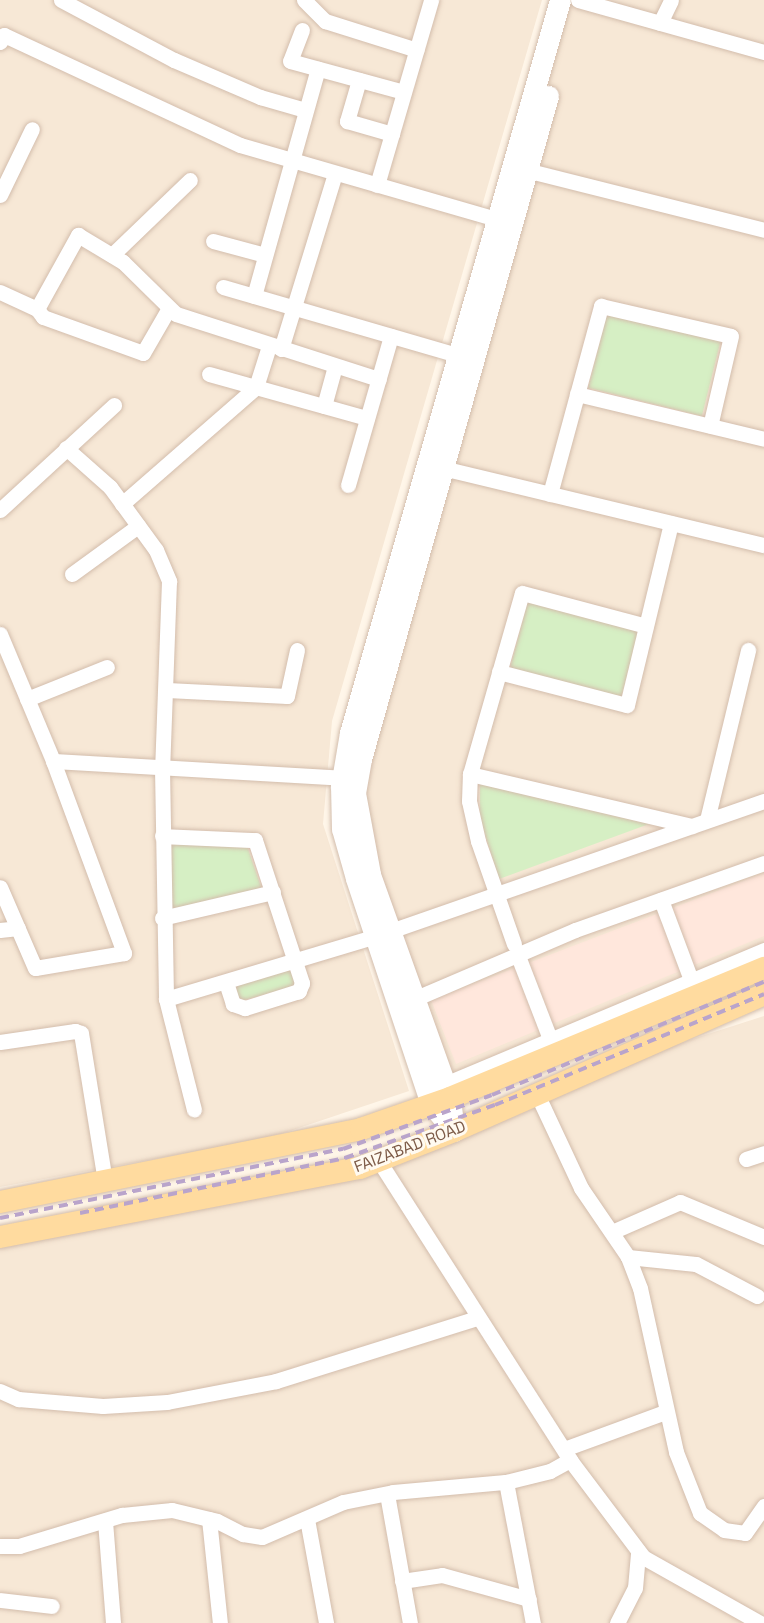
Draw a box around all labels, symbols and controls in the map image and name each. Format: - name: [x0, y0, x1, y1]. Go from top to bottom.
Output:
- street label: FAIZABAD ROAD: [352, 1117, 468, 1177]

